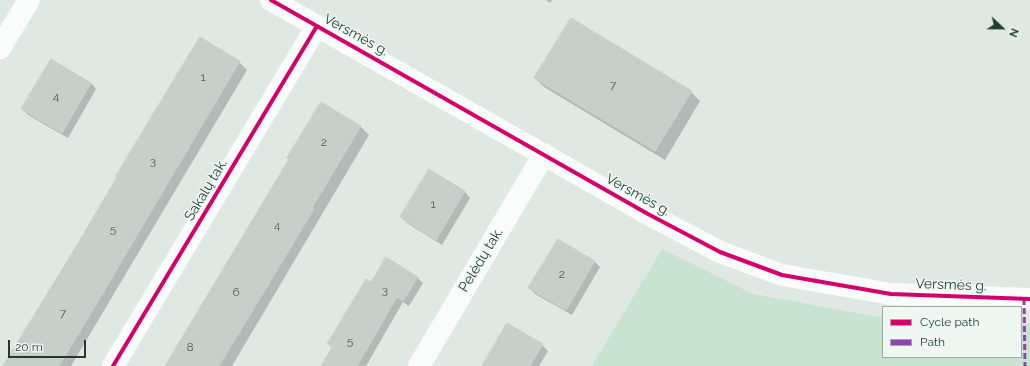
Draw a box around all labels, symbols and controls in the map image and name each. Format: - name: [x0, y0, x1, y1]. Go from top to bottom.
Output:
- north arrow: [982, 8, 1022, 48]
- street label: Versmės g.: [321, 10, 391, 60]
- text: N: [1006, 26, 1021, 39]
- house number: 1: [200, 70, 206, 84]
- house number: 7: [610, 78, 616, 92]
- house number: 4: [53, 89, 59, 103]
- house number: 2: [321, 135, 327, 149]
- house number: 3: [150, 154, 156, 168]
- street label: Sakalų tak.: [181, 156, 231, 224]
- street label: Versmės g.: [603, 170, 673, 220]
- house number: 1: [430, 197, 436, 211]
- house number: 4: [274, 218, 280, 232]
- house number: 5: [110, 222, 116, 236]
- street label: Pelėdų tak.: [455, 225, 507, 295]
- house number: 2: [559, 267, 565, 281]
- street label: Versmės g.: [915, 275, 987, 295]
- house number: 3: [382, 283, 388, 297]
- house number: 6: [232, 285, 240, 299]
- house number: 7: [60, 306, 66, 320]
- legend: [882, 306, 1022, 358]
- text: Cycle path: [920, 315, 979, 329]
- scale bar: [10, 332, 88, 358]
- house number: 5: [347, 334, 353, 348]
- text: Path: [920, 335, 945, 349]
- text: 20 m: [15, 340, 43, 354]
- house number: 8: [186, 340, 194, 354]

